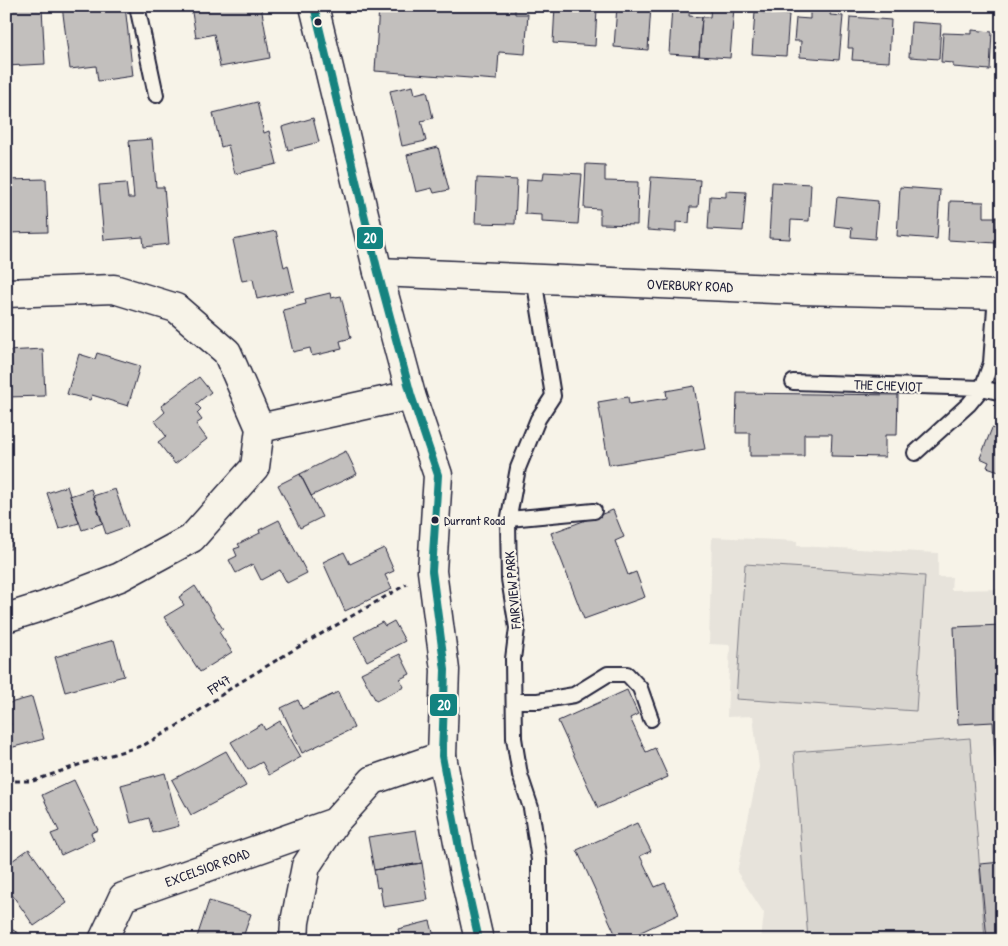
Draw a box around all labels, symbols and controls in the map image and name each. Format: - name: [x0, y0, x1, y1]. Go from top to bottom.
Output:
- unlabelled marker: [313, 17, 323, 27]
- line badge: 20: [356, 226, 384, 250]
- text: 20: [364, 228, 377, 247]
- street label: OVERBURY ROAD: [646, 274, 734, 296]
- street label: THE CHEVIOT: [853, 374, 923, 396]
- place label: Durrant Road: [444, 511, 505, 529]
- marker: Durrant Road: [430, 515, 440, 525]
- street label: FAIRVIEW PARK: [499, 550, 525, 631]
- street label: FP47: [203, 669, 234, 699]
- line badge: 20: [429, 693, 458, 717]
- text: 20: [438, 695, 451, 714]
- street label: EXCELSIOR ROAD: [162, 843, 252, 891]

